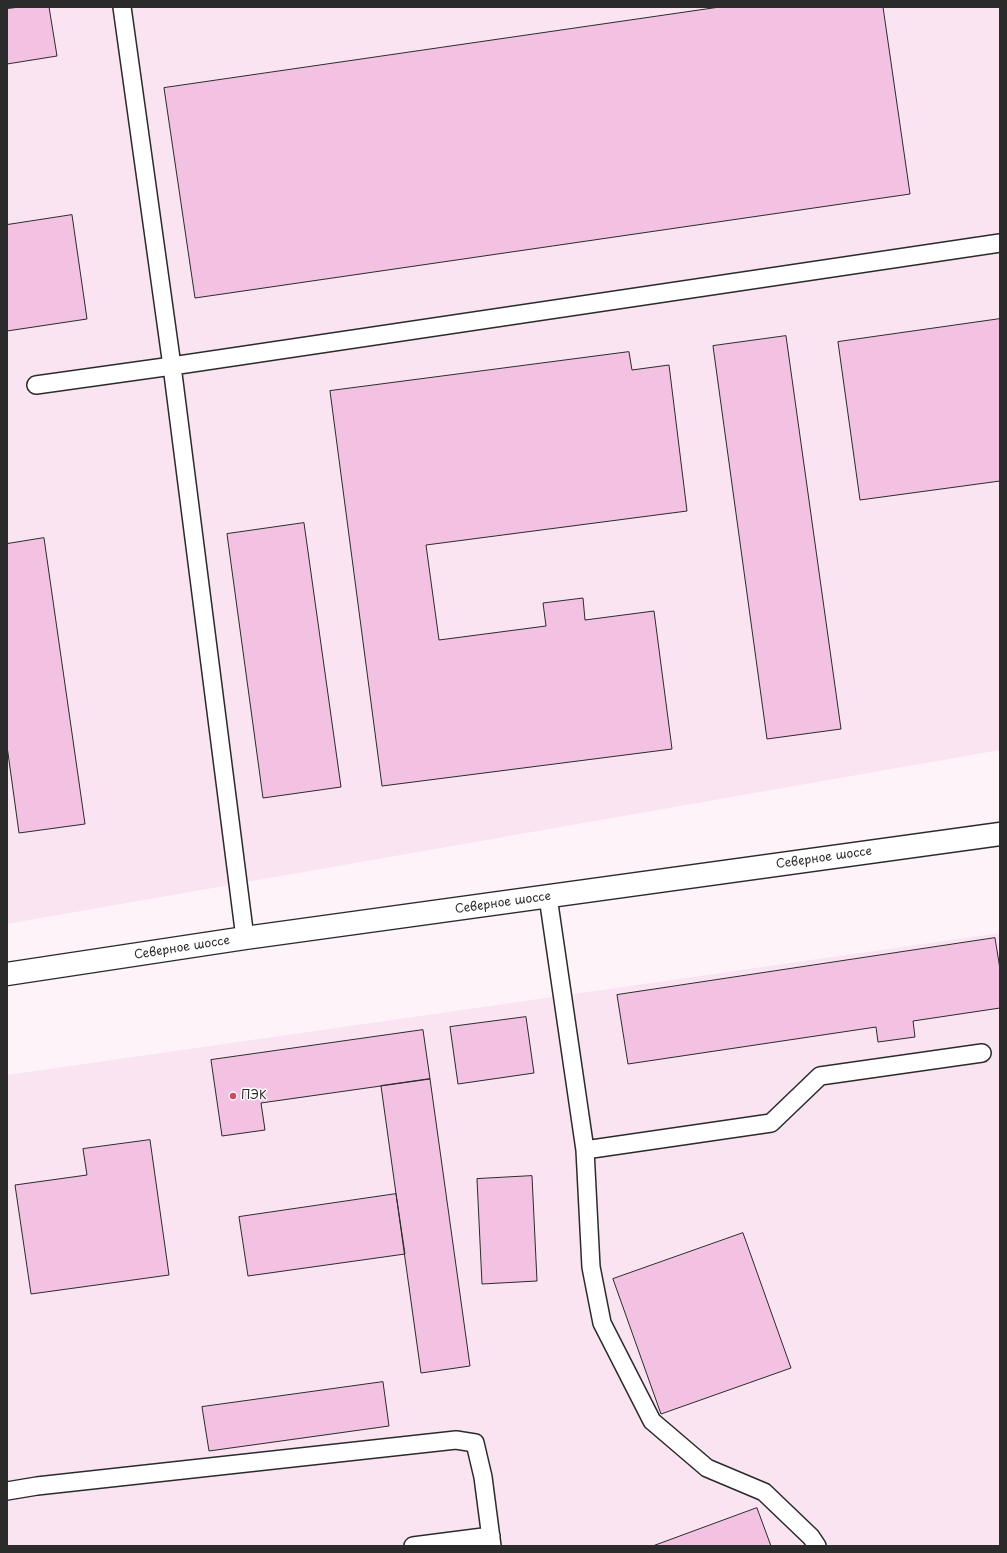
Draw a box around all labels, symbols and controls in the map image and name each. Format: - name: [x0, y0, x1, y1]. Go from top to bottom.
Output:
- street label: Северное шоссе: [775, 844, 873, 872]
- street label: Северное шоссе: [454, 889, 552, 917]
- street label: Северное шоссе: [133, 933, 231, 963]
- place label: ПЭК: [241, 1089, 266, 1103]
- marker: ПЭК: [228, 1091, 238, 1101]

